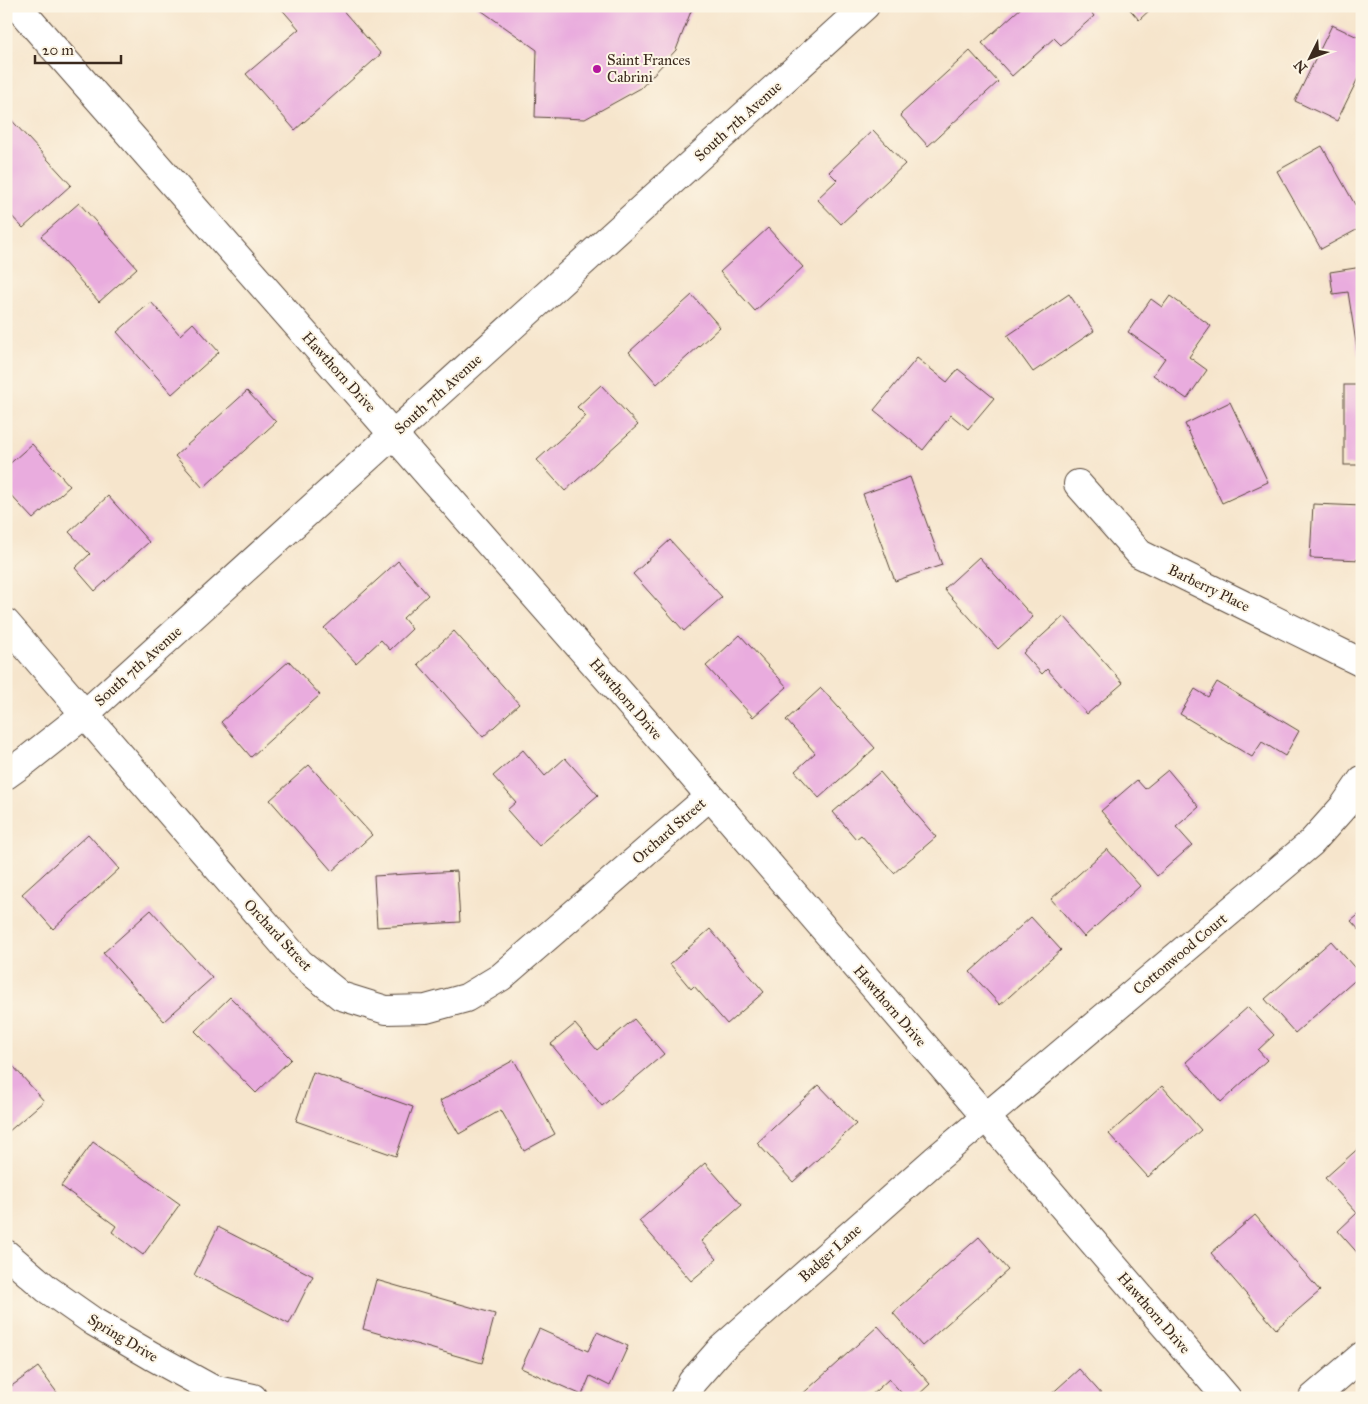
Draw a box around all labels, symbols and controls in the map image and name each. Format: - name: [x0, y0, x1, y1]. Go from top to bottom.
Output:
- scale bar: [35, 32, 121, 64]
- north arrow: [1286, 32, 1336, 82]
- text: 20 m: [42, 41, 74, 59]
- place label: Saint Frances Cabrini: [607, 51, 690, 86]
- text: N: [1290, 56, 1311, 76]
- marker: Saint Frances Cabrini: [591, 63, 603, 75]
- street label: South 7th Avenue: [691, 77, 785, 165]
- street label: Hawthorn Drive: [298, 328, 380, 416]
- street label: South 7th Avenue: [391, 350, 485, 438]
- street label: Barberry Place: [1165, 561, 1253, 615]
- street label: South 7th Avenue: [91, 622, 185, 710]
- street label: Hawthorn Drive: [586, 655, 666, 743]
- street label: Orchard Street: [629, 794, 710, 868]
- street label: Orchard Street: [240, 895, 316, 975]
- street label: Cottonwood Court: [1129, 909, 1231, 998]
- street label: Hawthorn Drive: [850, 962, 930, 1050]
- street label: Badger Lane: [795, 1220, 865, 1286]
- street label: Hawthorn Drive: [1114, 1269, 1194, 1357]
- street label: Spring Drive: [85, 1310, 161, 1366]

